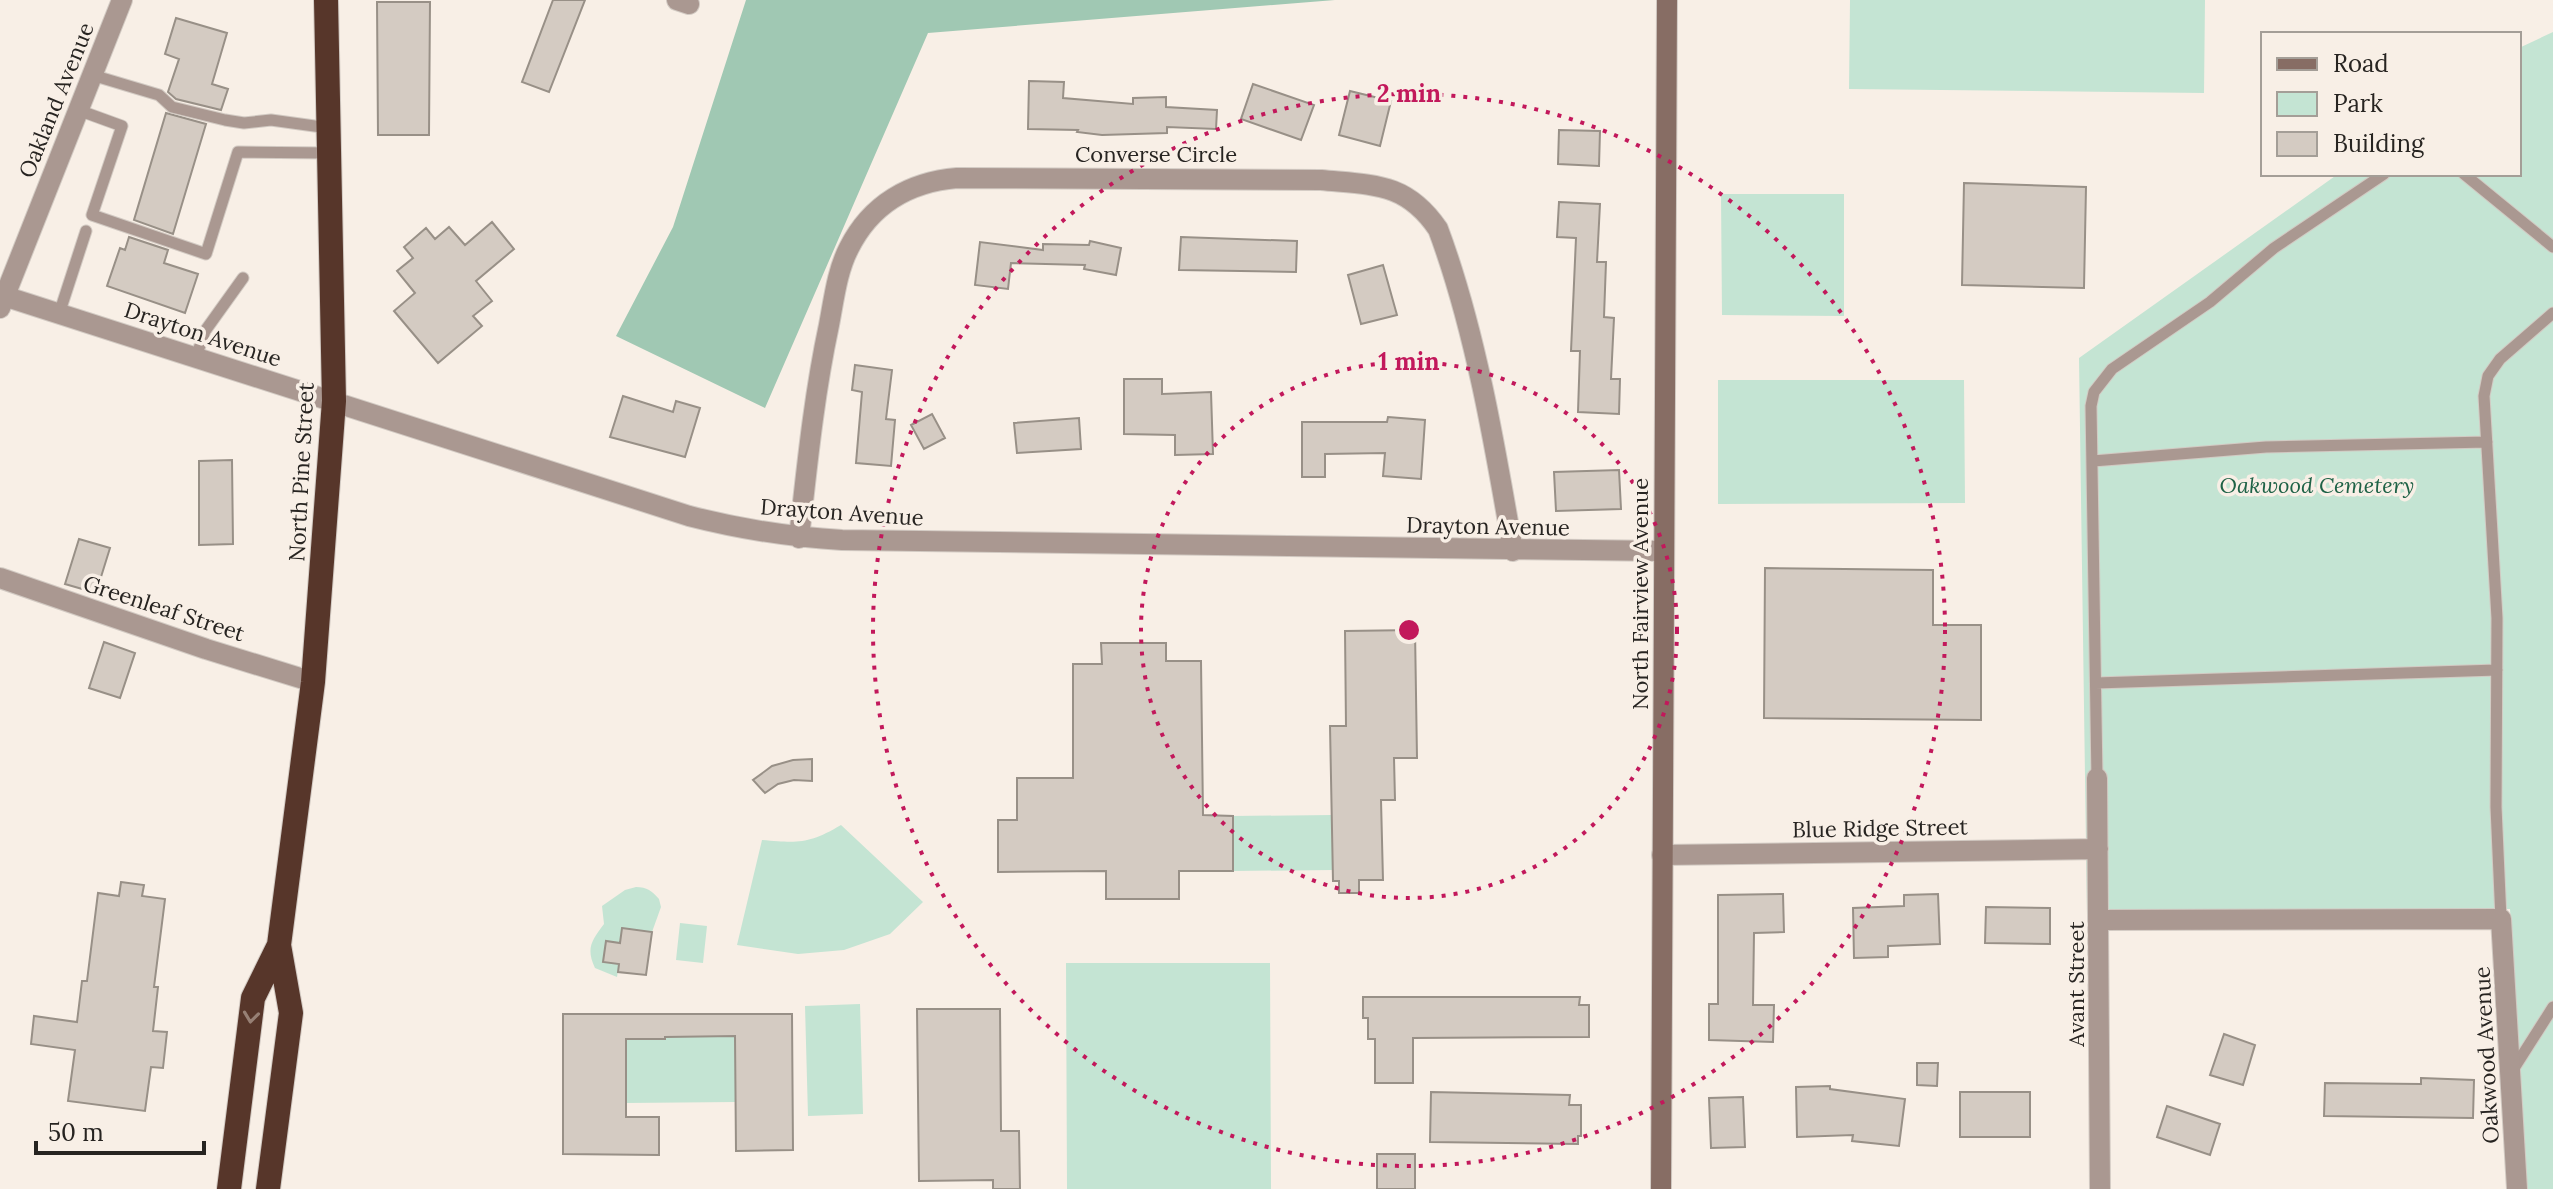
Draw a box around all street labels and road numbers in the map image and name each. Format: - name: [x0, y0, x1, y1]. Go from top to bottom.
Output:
- street label: Oakland Avenue: [12, 18, 100, 182]
- street label: Converse Circle: [1075, 140, 1237, 168]
- street label: Drayton Avenue: [121, 295, 285, 373]
- street label: North Pine Street: [282, 381, 320, 562]
- street label: North Fairview Avenue: [1626, 478, 1654, 710]
- street label: Drayton Avenue: [759, 492, 925, 532]
- street label: Drayton Avenue: [1406, 511, 1570, 541]
- street label: Greenleaf Street: [80, 569, 249, 647]
- street label: Blue Ridge Street: [1792, 812, 1969, 844]
- street label: Avant Street: [2062, 921, 2090, 1048]
- street label: Oakwood Avenue: [2467, 966, 2505, 1144]

